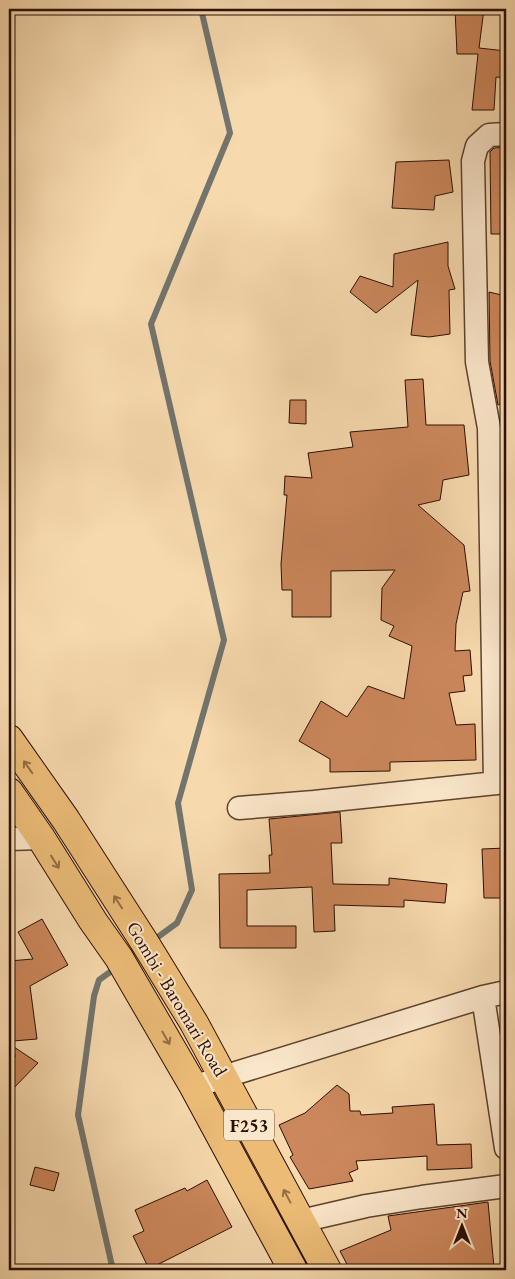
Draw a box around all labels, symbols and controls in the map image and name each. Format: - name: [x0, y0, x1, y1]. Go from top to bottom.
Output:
- one-way arrow: [23, 760, 33, 774]
- one-way arrow: [51, 854, 61, 868]
- one-way arrow: [113, 895, 123, 909]
- street label: Gombi - Baromari Road: [121, 917, 233, 1081]
- one-way arrow: [161, 1030, 171, 1045]
- road number: F253: [224, 1110, 274, 1140]
- one-way arrow: [282, 1189, 292, 1204]
- north arrow: [438, 1202, 488, 1252]
- text: N: [456, 1204, 468, 1222]

